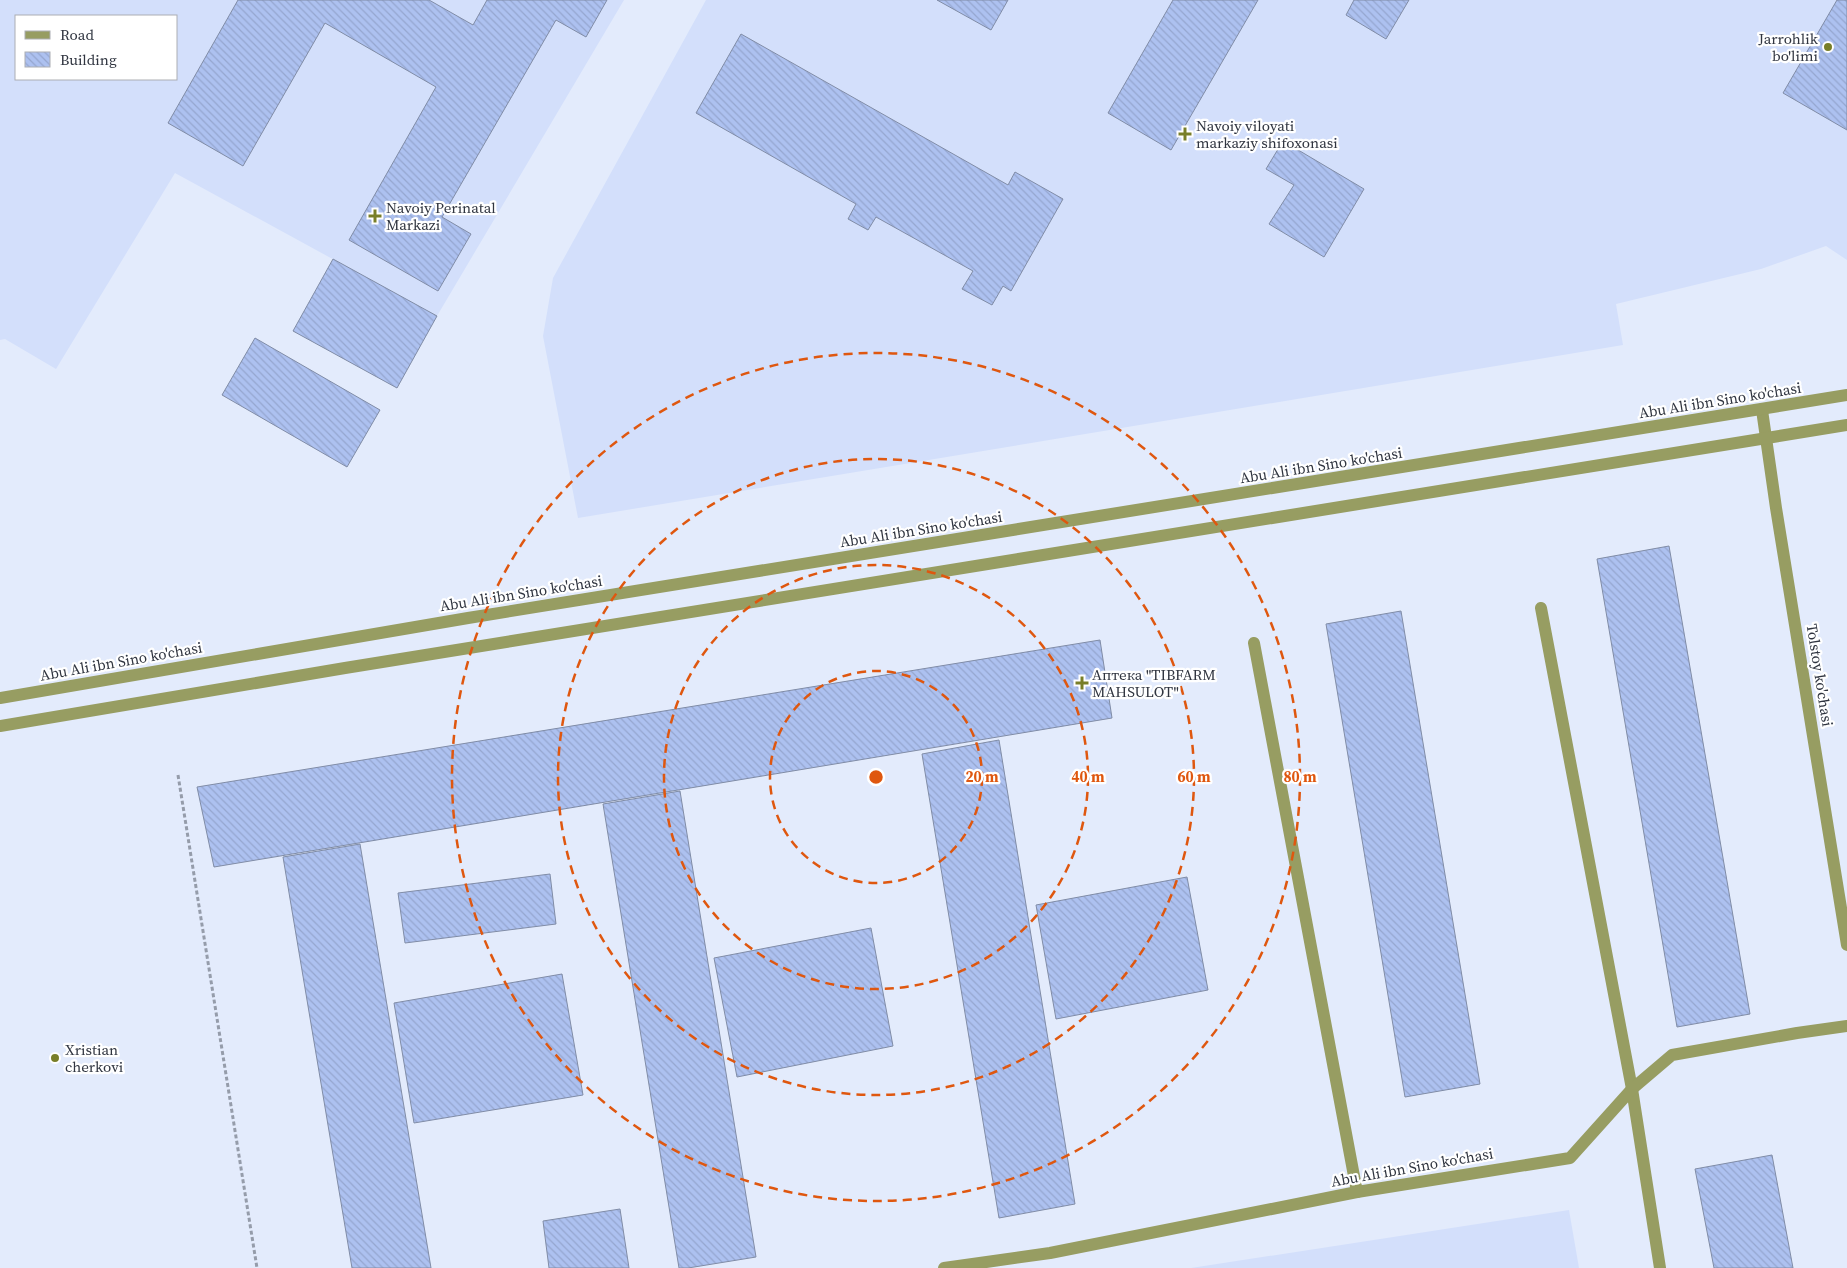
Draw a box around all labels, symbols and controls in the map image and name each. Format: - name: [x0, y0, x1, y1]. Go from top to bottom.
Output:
- legend: [15, 15, 178, 80]
- text: Road: [60, 24, 94, 45]
- place label: Jarrohlik bo'limi: [1757, 28, 1819, 66]
- marker: Jarrohlik bo'limi: [1822, 41, 1834, 53]
- text: Building: [60, 49, 117, 70]
- place label: Navoiy viloyati markaziy shifoxonasi: [1196, 115, 1338, 153]
- marker: Navoiy viloyati markaziy shifoxonasi: [1178, 127, 1192, 141]
- place label: Navoiy Perinatal Markazi: [386, 197, 496, 235]
- marker: Navoiy Perinatal Markazi: [368, 209, 382, 223]
- street label: Abu Ali ibn Sino ko'chasi: [1637, 377, 1803, 423]
- street label: Abu Ali ibn Sino ko'chasi: [1238, 442, 1404, 488]
- street label: Abu Ali ibn Sino ko'chasi: [838, 506, 1004, 552]
- street label: Abu Ali ibn Sino ko'chasi: [438, 570, 604, 616]
- street label: Tolstoy ko'chasi: [1802, 622, 1838, 728]
- street label: Abu Ali ibn Sino ko'chasi: [38, 636, 204, 686]
- place label: Аптека "TIBFARM MAHSULOT": [1092, 664, 1216, 702]
- marker: Аптека "TIBFARM MAHSULOT": [1076, 677, 1088, 689]
- text: 20 m: [965, 766, 999, 787]
- text: 40 m: [1071, 766, 1105, 787]
- text: 60 m: [1177, 766, 1211, 787]
- text: 80 m: [1283, 766, 1317, 787]
- centre of rings: [867, 768, 885, 786]
- place label: Xristian cherkovi: [65, 1039, 123, 1077]
- marker: Xristian cherkovi: [49, 1052, 61, 1064]
- street label: Abu Ali ibn Sino ko'chasi: [1329, 1142, 1495, 1192]

